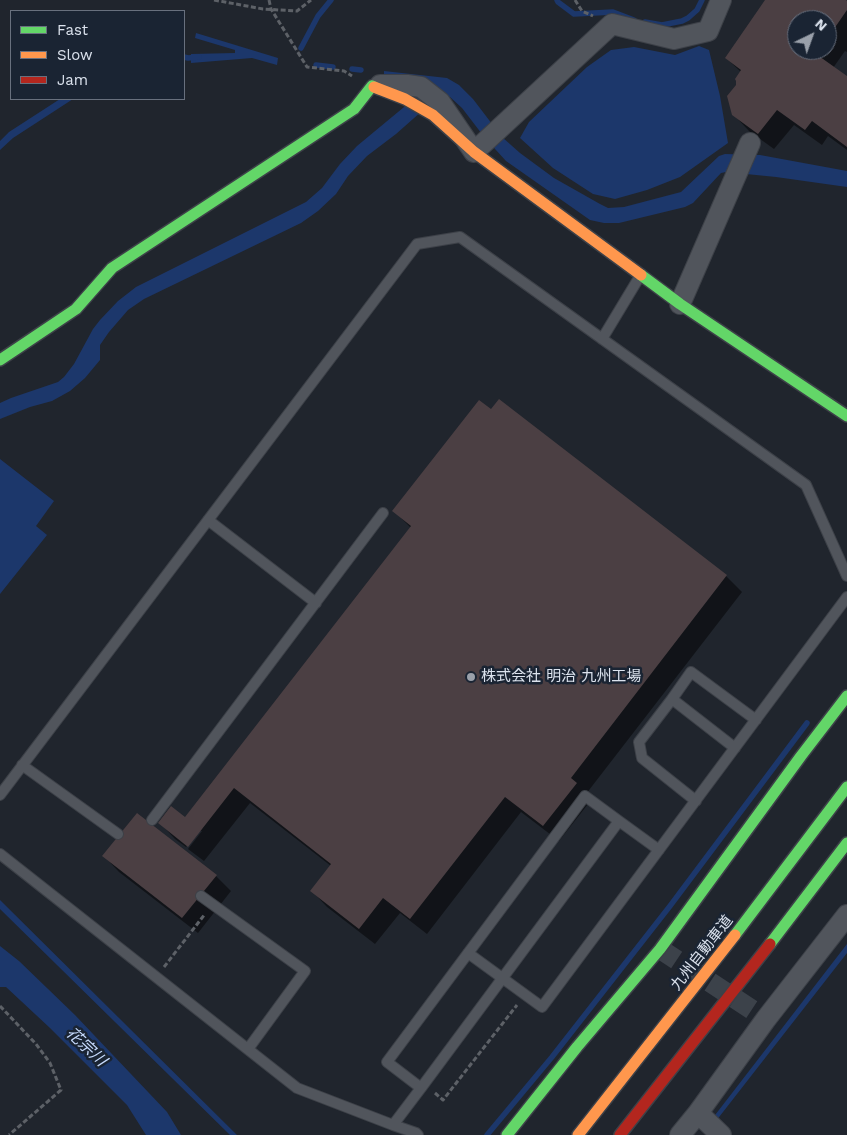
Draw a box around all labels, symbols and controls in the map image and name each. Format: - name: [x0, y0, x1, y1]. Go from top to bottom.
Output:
- legend: [10, 10, 185, 100]
- north arrow: [787, 10, 837, 60]
- text: N: [812, 15, 831, 34]
- text: Fast: [57, 21, 88, 39]
- text: Slow: [57, 46, 93, 64]
- text: Jam: [57, 71, 88, 89]
- place label: 株式会社 明治 九州工場: [481, 668, 641, 686]
- marker: 株式会社 明治 九州工場: [465, 671, 477, 683]
- street label: 九州自動車道: [667, 912, 737, 994]
- water label: 花宗川: [62, 1024, 110, 1070]

